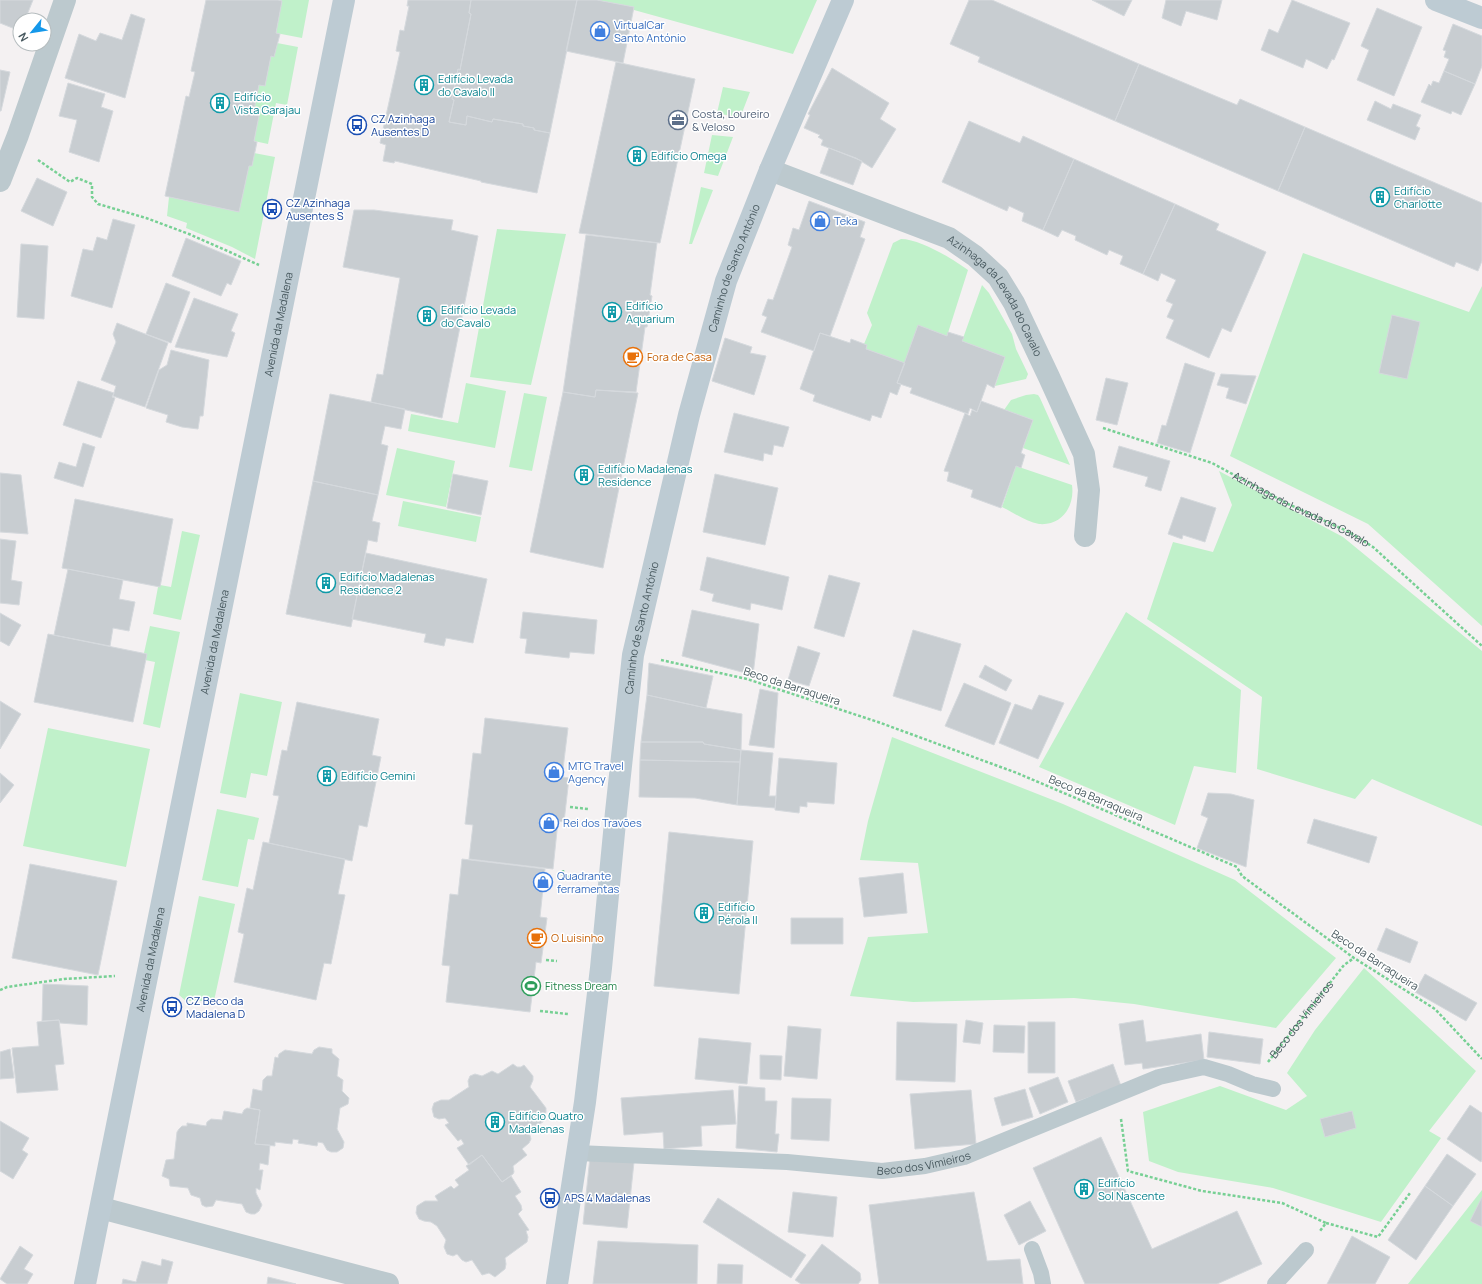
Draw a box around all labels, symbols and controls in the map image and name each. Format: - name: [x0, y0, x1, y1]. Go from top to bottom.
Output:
- north arrow: [12, 12, 52, 52]
- place label: VirtualCar Santo António: [614, 17, 687, 45]
- shop icon: VirtualCar Santo António: [589, 20, 611, 42]
- text: N: [14, 30, 31, 44]
- place label: Edifício Levada do Cavalo II: [438, 71, 513, 99]
- building icon: Edifício Levada do Cavalo II: [413, 74, 435, 96]
- place label: Edifício Vista Garajau: [234, 89, 301, 117]
- building icon: Edifício Vista Garajau: [209, 92, 231, 114]
- place label: Costa, Loureiro & Veloso: [692, 106, 770, 134]
- office icon: Costa, Loureiro & Veloso: [667, 109, 689, 131]
- place label: CZ Azinhaga Ausentes D: [371, 111, 435, 139]
- bus stop icon: CZ Azinhaga Ausentes D: [346, 114, 368, 136]
- building icon: Edifício Omega: [626, 145, 648, 167]
- place label: Edifício Omega: [651, 148, 727, 163]
- place label: Edifício Charlotte: [1394, 183, 1443, 211]
- building icon: Edifício Charlotte: [1369, 186, 1391, 208]
- place label: CZ Azinhaga Ausentes S: [286, 195, 350, 223]
- bus stop icon: CZ Azinhaga Ausentes S: [261, 198, 283, 220]
- street label: Caminho de Santo António: [704, 201, 763, 334]
- shop icon: Teka: [809, 210, 831, 232]
- place label: Teka: [834, 213, 858, 228]
- street label: Azinhaga da Levada do Cavalo: [945, 231, 1046, 359]
- street label: Avenida da Madalena: [260, 271, 296, 378]
- place label: Edifício Aquarium: [626, 298, 675, 326]
- building icon: Edifício Aquarium: [601, 301, 623, 323]
- place label: Edifício Levada do Cavalo: [441, 302, 516, 330]
- building icon: Edifício Levada do Cavalo: [416, 305, 438, 327]
- cafe icon: Fora de Casa: [622, 346, 644, 368]
- place label: Fora de Casa: [647, 349, 712, 364]
- place label: Edifício Madalenas Residence: [598, 461, 693, 489]
- building icon: Edifício Madalenas Residence: [573, 464, 595, 486]
- street label: Azinhaga da Levada do Cavalo: [1230, 468, 1373, 550]
- street label: Caminho de Santo António: [621, 559, 662, 695]
- place label: Edifício Madalenas Residence 2: [340, 569, 435, 597]
- building icon: Edifício Madalenas Residence 2: [315, 572, 337, 594]
- street label: Avenida da Madalena: [196, 588, 232, 696]
- street label: Beco da Barraqueira: [742, 663, 843, 708]
- place label: MTG Travel Agency: [568, 758, 624, 786]
- shop icon: MTG Travel Agency: [543, 761, 565, 783]
- building icon: Edifício Gemini: [316, 765, 338, 787]
- place label: Edifício Gemini: [341, 768, 415, 783]
- street label: Beco da Barraqueira: [1047, 771, 1146, 824]
- shop icon: Rei dos Travões: [538, 812, 560, 834]
- place label: Rei dos Travões: [563, 815, 642, 830]
- place label: Quadrante ferramentas: [557, 868, 620, 896]
- shop icon: Quadrante ferramentas: [532, 871, 554, 893]
- place label: Edifício Pérola II: [718, 899, 757, 927]
- building icon: Edifício Pérola II: [693, 902, 715, 924]
- street label: Avenida da Madalena: [132, 906, 168, 1013]
- street label: Beco da Barraqueira: [1329, 926, 1422, 993]
- cafe icon: O Luisinho: [526, 927, 548, 949]
- place label: O Luisinho: [551, 930, 604, 945]
- sports icon: Fitness Dream: [520, 975, 542, 997]
- street label: Beco dos Vimieiros: [1266, 977, 1336, 1061]
- place label: Fitness Dream: [545, 978, 617, 993]
- place label: CZ Beco da Madalena D: [186, 993, 245, 1021]
- bus stop icon: CZ Beco da Madalena D: [161, 996, 183, 1018]
- place label: Edifício Quatro Madalenas: [509, 1108, 584, 1136]
- building icon: Edifício Quatro Madalenas: [484, 1111, 506, 1133]
- street label: Beco dos Vimieiros: [876, 1147, 973, 1178]
- place label: Edifício Sol Nascente: [1098, 1175, 1165, 1203]
- building icon: Edifício Sol Nascente: [1073, 1178, 1095, 1200]
- bus stop icon: APS 4 Madalenas: [539, 1187, 561, 1209]
- place label: APS 4 Madalenas: [564, 1190, 651, 1205]

